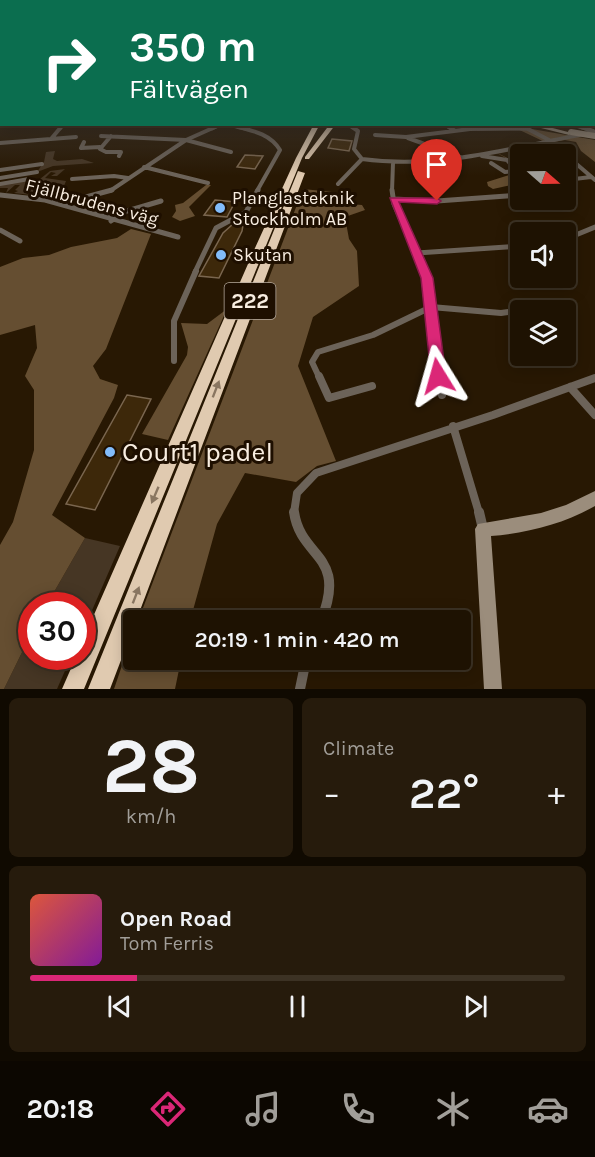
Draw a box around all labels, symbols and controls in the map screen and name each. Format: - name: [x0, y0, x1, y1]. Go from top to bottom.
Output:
- text: 350 m: [129, 22, 257, 72]
- icon: right: [30, 24, 108, 102]
- text: Fältvägen: [129, 73, 249, 105]
- pin: [411, 139, 462, 201]
- north arrow: [510, 144, 576, 210]
- map controls: [510, 144, 576, 366]
- icon: arrive: [420, 148, 453, 181]
- street label: Fjällbrudens väg: [23, 174, 161, 230]
- place label: Planglasteknik Stockholm AB: [232, 187, 355, 230]
- marker: Planglasteknik Stockholm AB: [213, 201, 227, 215]
- button: sound: [510, 222, 576, 288]
- place label: Skutan: [233, 244, 292, 266]
- marker: Skutan: [214, 248, 228, 262]
- road number: 222: [224, 283, 276, 319]
- button: layers: [510, 300, 576, 366]
- position arrow: [406, 344, 470, 408]
- one-way arrow: [211, 380, 221, 398]
- place label: Court1 padel: [122, 436, 273, 468]
- marker: Court1 padel: [103, 445, 117, 459]
- one-way arrow: [150, 486, 159, 503]
- one-way arrow: [131, 586, 141, 604]
- speed limit sign: 30: [18, 592, 96, 670]
- text: 20:19 · 1 min · 420 m: [195, 627, 399, 653]
- text: 28: [102, 720, 200, 812]
- text: Climate: [323, 737, 394, 760]
- text: 22°: [409, 767, 479, 819]
- text: −: [323, 774, 340, 812]
- text: +: [548, 774, 565, 812]
- text: km/h: [126, 805, 176, 828]
- text: Open Road: [120, 906, 232, 932]
- text: Tom Ferris: [120, 932, 214, 955]
- icon: previous: [103, 990, 136, 1023]
- icon: pause: [281, 990, 314, 1023]
- icon: next: [459, 990, 492, 1023]
- icon: directions: [147, 1088, 189, 1130]
- icon: music: [242, 1088, 284, 1130]
- icon: phone: [337, 1088, 379, 1130]
- icon: climate: [432, 1088, 474, 1130]
- icon: car: [527, 1088, 569, 1130]
- text: 20:18: [26, 1093, 94, 1125]

